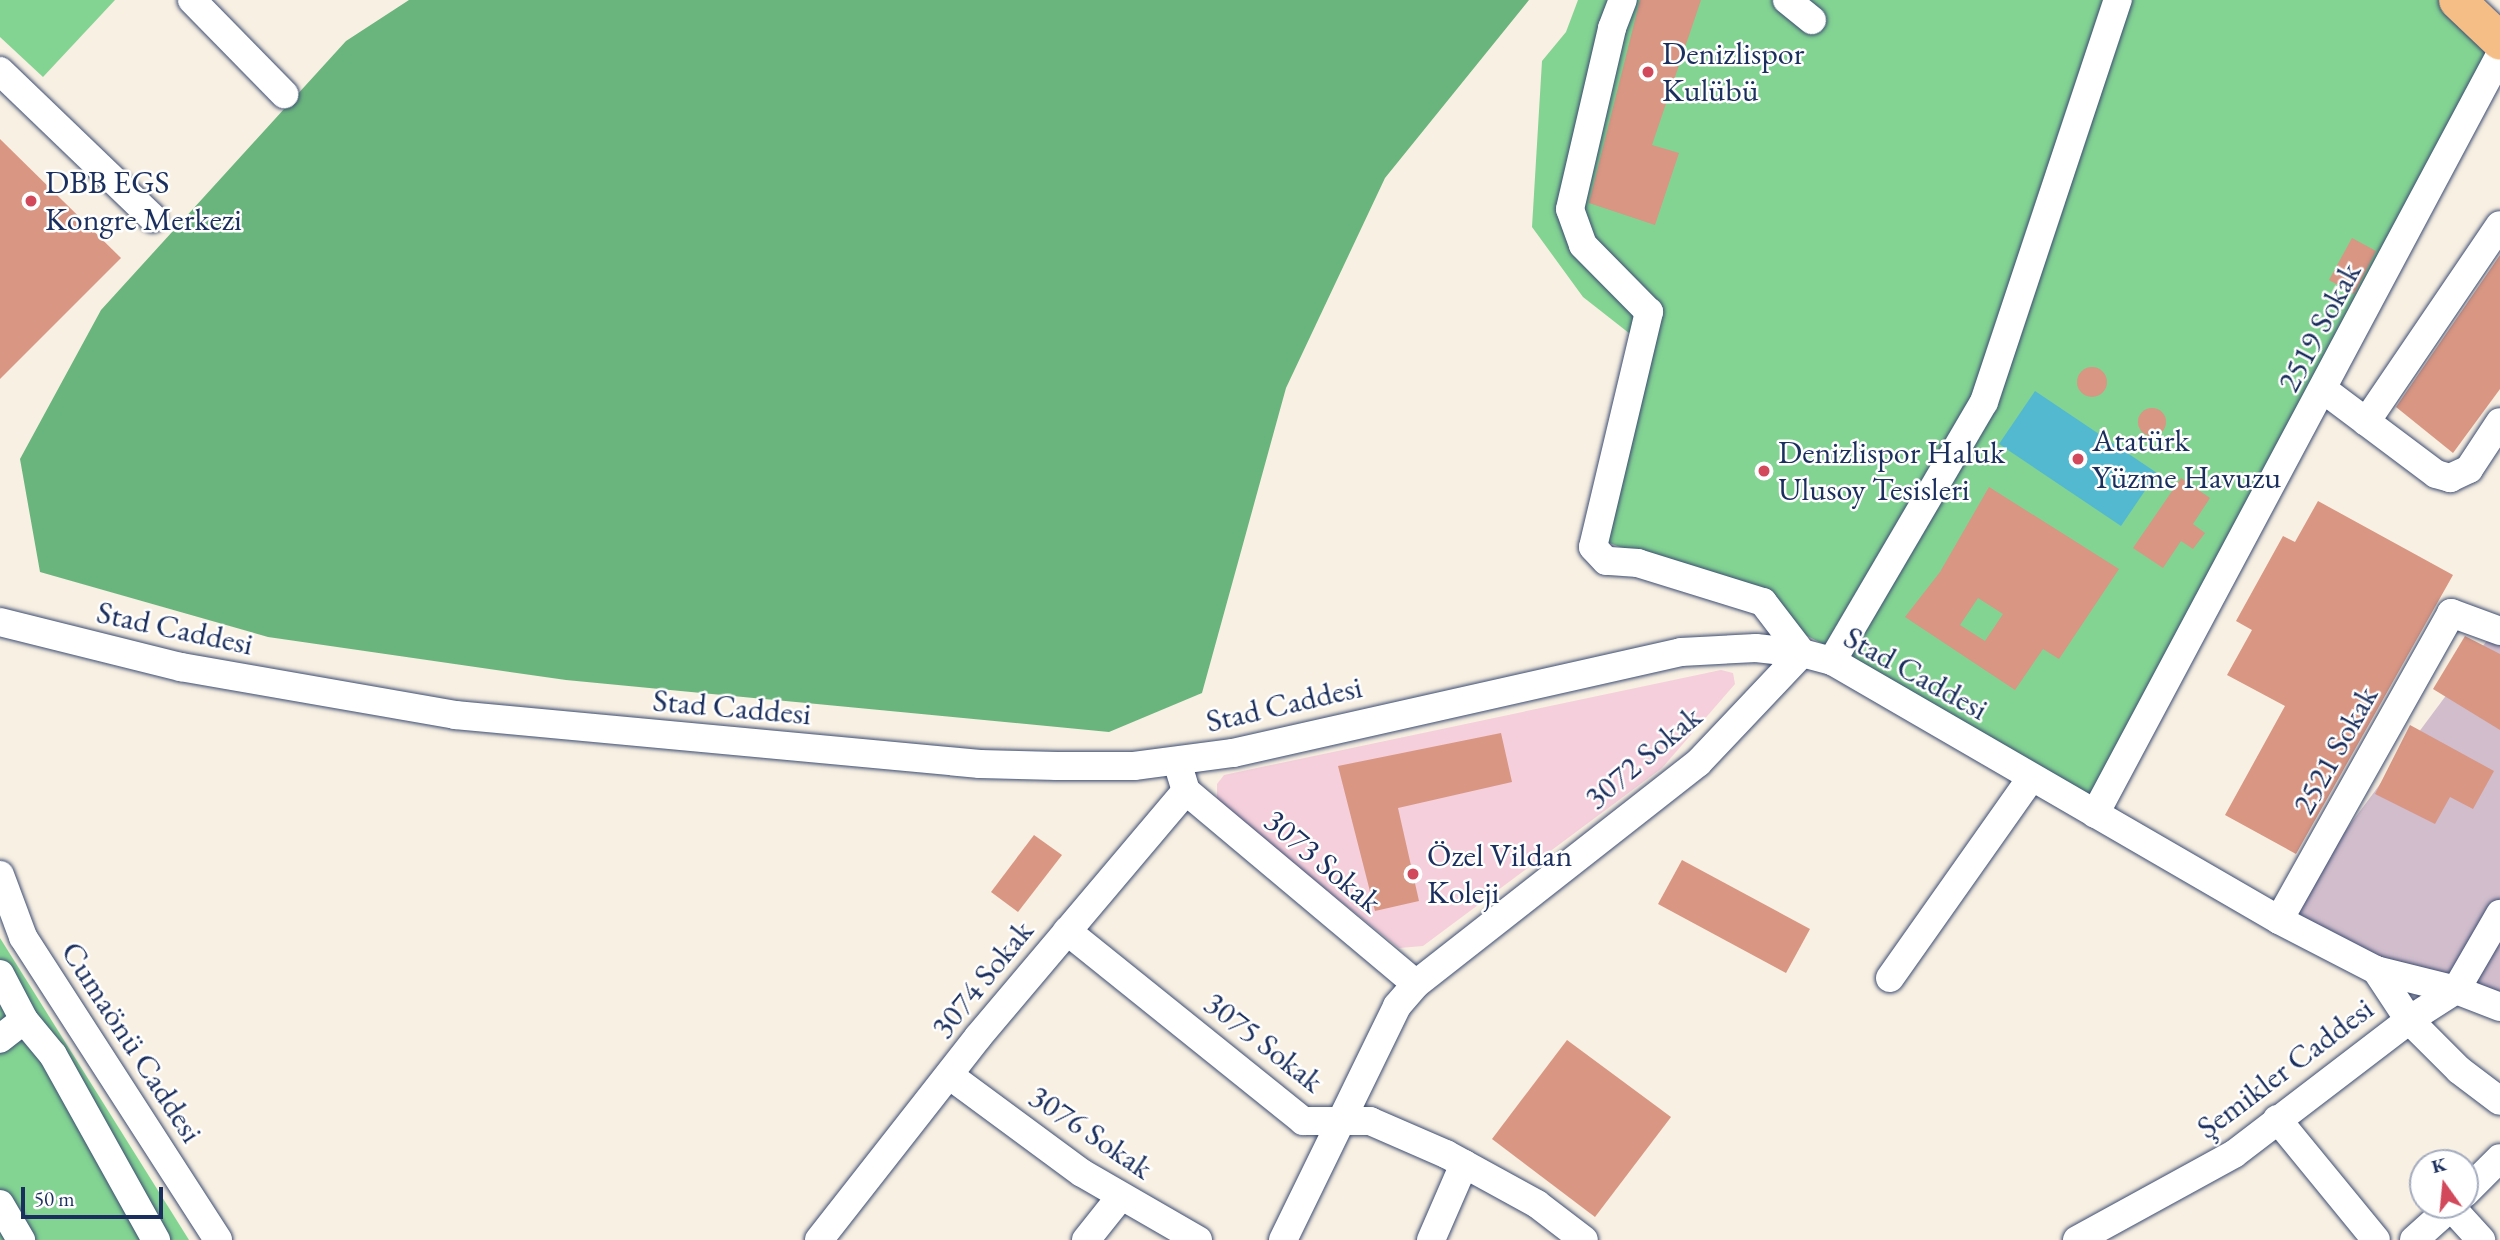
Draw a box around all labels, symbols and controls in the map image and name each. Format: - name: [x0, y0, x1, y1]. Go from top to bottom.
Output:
- place label: Denizlispor Kulübü: [1662, 35, 1804, 110]
- marker: Denizlispor Kulübü: [1640, 64, 1656, 80]
- place label: DBB EGS Kongre Merkezi: [45, 164, 242, 239]
- marker: DBB EGS Kongre Merkezi: [23, 193, 39, 209]
- street label: 2519 Sokak: [2269, 256, 2369, 398]
- place label: Atatürk Yüzme Havuzu: [2092, 422, 2281, 497]
- place label: Denizlispor Haluk Ulusoy Tesisleri: [1778, 434, 2005, 509]
- marker: Atatürk Yüzme Havuzu: [2070, 451, 2086, 467]
- marker: Denizlispor Haluk Ulusoy Tesisleri: [1756, 463, 1772, 479]
- street label: Stad Caddesi: [93, 593, 257, 663]
- street label: Stad Caddesi: [1837, 618, 1995, 728]
- street label: Stad Caddesi: [1202, 667, 1366, 741]
- street label: 2521 Sokak: [2284, 679, 2386, 821]
- street label: Stad Caddesi: [651, 681, 813, 733]
- street label: 3072 Sokak: [1577, 697, 1709, 817]
- street label: 3073 Sokak: [1257, 801, 1389, 921]
- place label: Özel Vildan Koleji: [1427, 837, 1572, 912]
- marker: Özel Vildan Koleji: [1405, 866, 1421, 882]
- street label: 3074 Sokak: [923, 912, 1041, 1046]
- street label: Cumaönü Caddesi: [53, 934, 211, 1150]
- street label: 3075 Sokak: [1197, 984, 1331, 1100]
- street label: Şemikler Caddesi: [2189, 989, 2381, 1147]
- street label: 3076 Sokak: [1022, 1077, 1160, 1187]
- north arrow: [2409, 1149, 2479, 1219]
- text: K: [2429, 1151, 2449, 1179]
- scale bar: [24, 1174, 166, 1218]
- text: 50 m: [34, 1185, 75, 1212]

